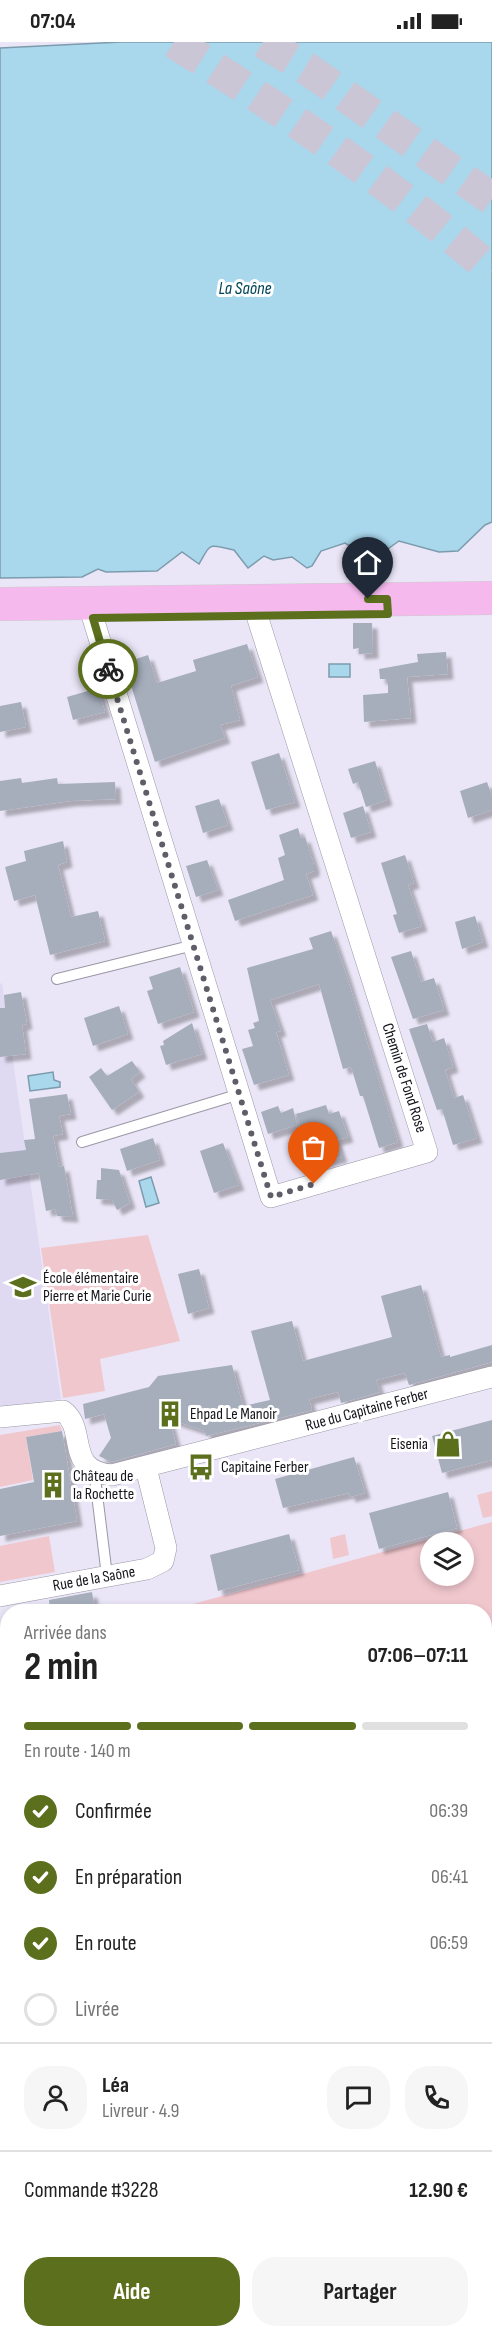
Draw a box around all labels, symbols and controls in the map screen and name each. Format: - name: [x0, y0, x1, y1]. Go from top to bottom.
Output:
- text: 07:04: [30, 8, 76, 35]
- water label: La Saône: [218, 278, 272, 299]
- pin: [342, 537, 393, 599]
- icon: home: [351, 546, 384, 579]
- courier: [78, 639, 138, 699]
- icon: bike: [92, 653, 125, 686]
- street label: Chemin de Fond Rose: [377, 1021, 431, 1135]
- pin: [288, 1122, 339, 1184]
- icon: bag: [297, 1131, 330, 1164]
- place label: École élémentaire Pierre et Marie Curie: [43, 1269, 151, 1306]
- school or university icon: École élémentaire Pierre et Marie Curie: [8, 1272, 38, 1302]
- street label: Rue du Capitaine Ferber: [303, 1384, 431, 1436]
- building icon: Ehpad Le Manoir: [155, 1399, 185, 1429]
- place label: Ehpad Le Manoir: [190, 1405, 277, 1424]
- shop icon: Eisenia: [433, 1429, 463, 1459]
- place label: Eisenia: [390, 1435, 428, 1454]
- bus stop icon: Capitaine Ferber: [186, 1452, 216, 1482]
- place label: Capitaine Ferber: [221, 1458, 309, 1477]
- place label: Château de la Rochette: [73, 1467, 134, 1504]
- building icon: Château de la Rochette: [38, 1470, 68, 1500]
- map controls: [420, 1532, 474, 1586]
- button: layers: [420, 1532, 474, 1586]
- street label: Rue de la Saône: [51, 1562, 137, 1596]
- text: Arrivée dans: [24, 1621, 107, 1645]
- text: 07:06–07:11: [367, 1642, 468, 1669]
- text: 2 min: [24, 1644, 98, 1691]
- text: En route · 140 m: [24, 1739, 131, 1763]
- icon: check: [24, 1795, 57, 1828]
- text: Confirmée: [75, 1798, 152, 1825]
- text: 06:39: [429, 1799, 468, 1823]
- icon: check: [24, 1861, 57, 1894]
- text: En préparation: [75, 1864, 182, 1891]
- text: 06:41: [431, 1865, 468, 1889]
- icon: check: [24, 1927, 57, 1960]
- text: En route: [75, 1930, 137, 1957]
- text: 06:59: [430, 1931, 468, 1955]
- text: Livrée: [75, 1996, 119, 2023]
- button: person: [24, 2066, 87, 2129]
- button: chat: [327, 2066, 390, 2129]
- button: phone: [405, 2066, 468, 2129]
- text: Léa: [102, 2072, 129, 2099]
- text: Livreur · 4.9: [102, 2099, 179, 2123]
- text: Commande #3228: [24, 2177, 158, 2204]
- text: 12.90 €: [409, 2177, 468, 2204]
- button: Aide: [24, 2257, 240, 2326]
- button: Partager: [252, 2257, 468, 2326]

